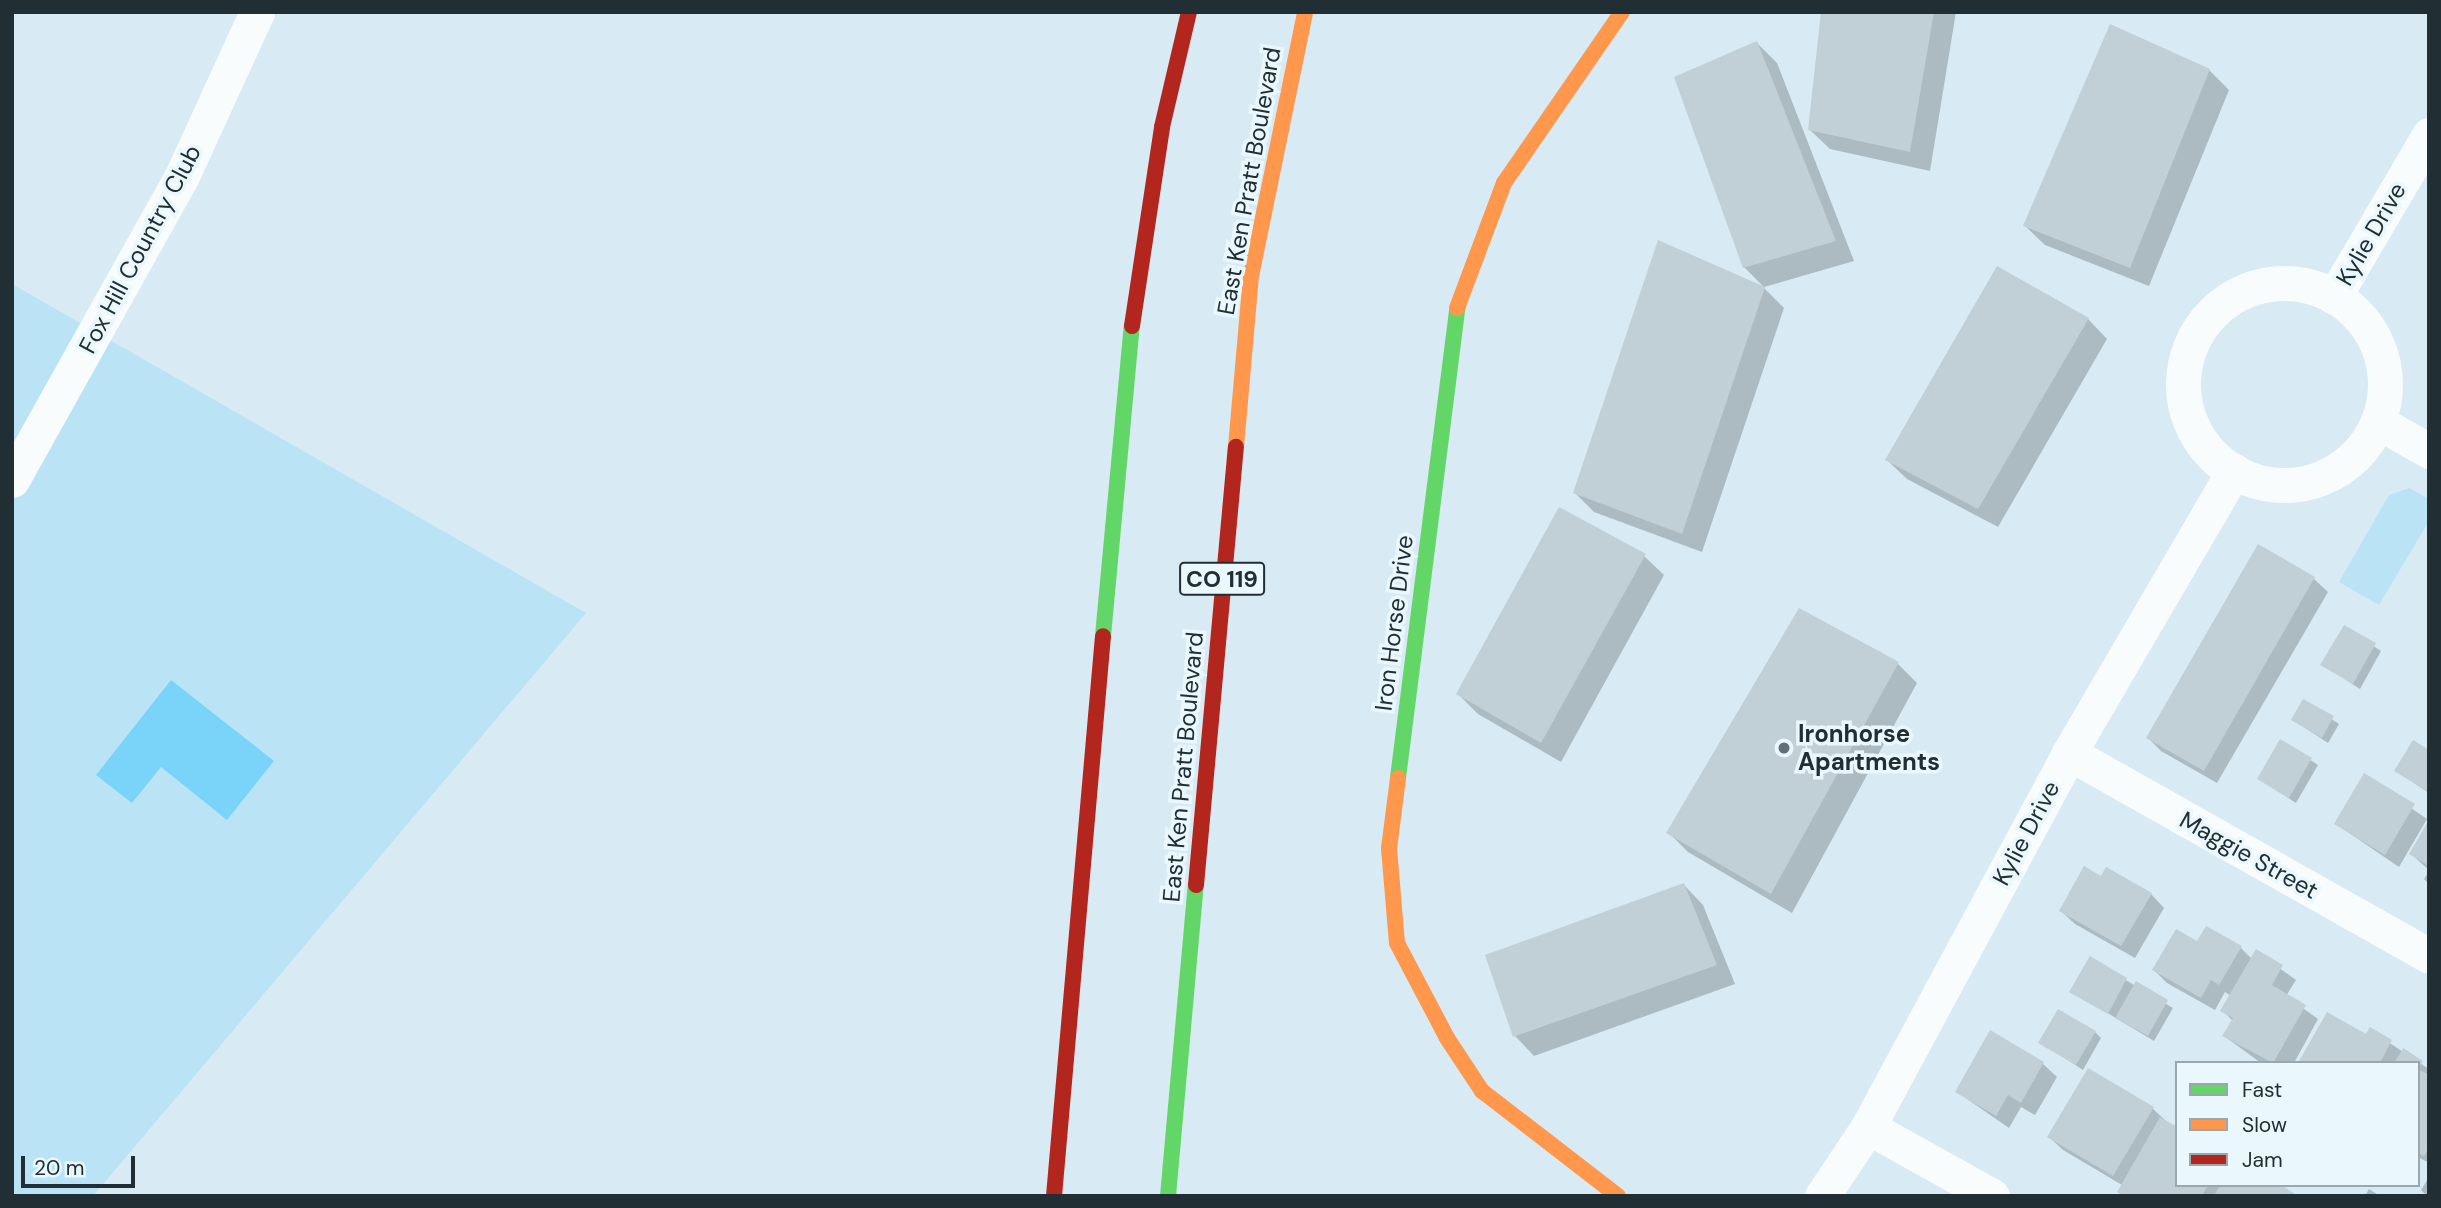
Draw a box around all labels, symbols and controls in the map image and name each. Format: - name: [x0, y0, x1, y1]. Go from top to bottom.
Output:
- street label: East Ken Pratt Boulevard: [1211, 45, 1287, 317]
- street label: Fox Hill Country Club: [73, 140, 207, 358]
- street label: Kylie Drive: [2330, 177, 2412, 291]
- street label: Iron Horse Drive: [1369, 534, 1419, 712]
- road number: CO 119: [1178, 559, 1266, 598]
- street label: East Ken Pratt Boulevard: [1157, 631, 1209, 903]
- place label: Ironhorse Apartments: [1798, 720, 1940, 776]
- marker: Ironhorse Apartments: [1776, 740, 1792, 756]
- street label: Kylie Drive: [1986, 776, 2066, 890]
- street label: Maggie Street: [2175, 805, 2323, 905]
- legend: [2175, 1061, 2420, 1187]
- text: Fast: [2242, 1076, 2282, 1104]
- text: Slow: [2242, 1111, 2287, 1139]
- scale bar: [24, 1142, 138, 1186]
- text: Jam: [2242, 1146, 2283, 1174]
- text: 20 m: [34, 1154, 85, 1182]

